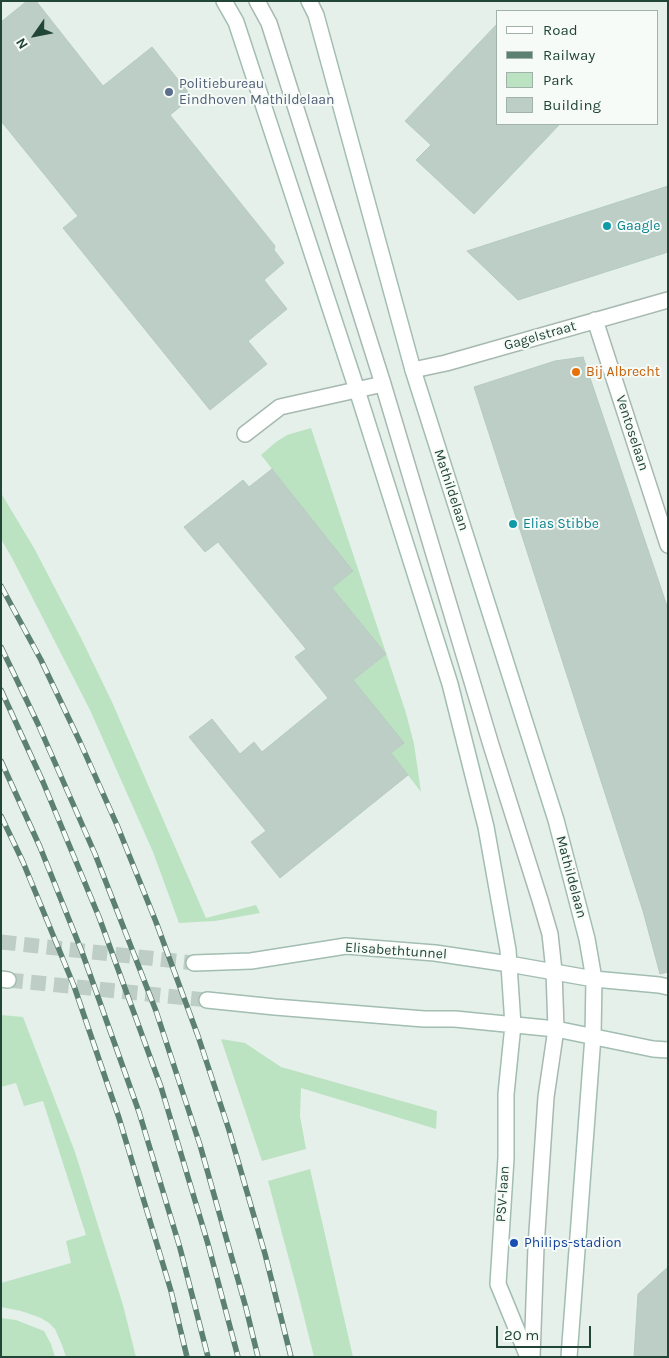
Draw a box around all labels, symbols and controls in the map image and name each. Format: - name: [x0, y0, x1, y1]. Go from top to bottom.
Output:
- north arrow: [10, 10, 60, 60]
- legend: [497, 10, 659, 125]
- text: Road: [543, 21, 578, 39]
- text: N: [12, 35, 32, 52]
- text: Railway: [543, 46, 595, 64]
- text: Park: [543, 71, 573, 89]
- place label: Politiebureau Eindhoven Mathildelaan: [179, 76, 335, 108]
- marker: Politiebureau Eindhoven Mathildelaan: [163, 86, 175, 98]
- text: Building: [543, 96, 601, 114]
- place label: Gaagle: [617, 218, 660, 234]
- marker: Gaagle: [601, 220, 613, 232]
- street label: Gagelstraat: [502, 318, 578, 354]
- place label: Bij Albrecht: [586, 364, 660, 380]
- marker: Bij Albrecht: [570, 366, 582, 378]
- street label: Ventoselaan: [612, 393, 652, 473]
- street label: Mathildelaan: [430, 447, 472, 533]
- place label: Elias Stibbe: [523, 516, 599, 532]
- marker: Elias Stibbe: [507, 518, 519, 530]
- street label: Mathildelaan: [552, 834, 590, 920]
- street label: Elisabethtunnel: [345, 939, 447, 963]
- street label: PSV-laan: [493, 1165, 513, 1223]
- place label: Philips-stadion: [524, 1235, 622, 1251]
- marker: Philips-stadion: [508, 1237, 520, 1249]
- scale bar: [499, 1316, 594, 1348]
- text: 20 m: [504, 1326, 539, 1344]

